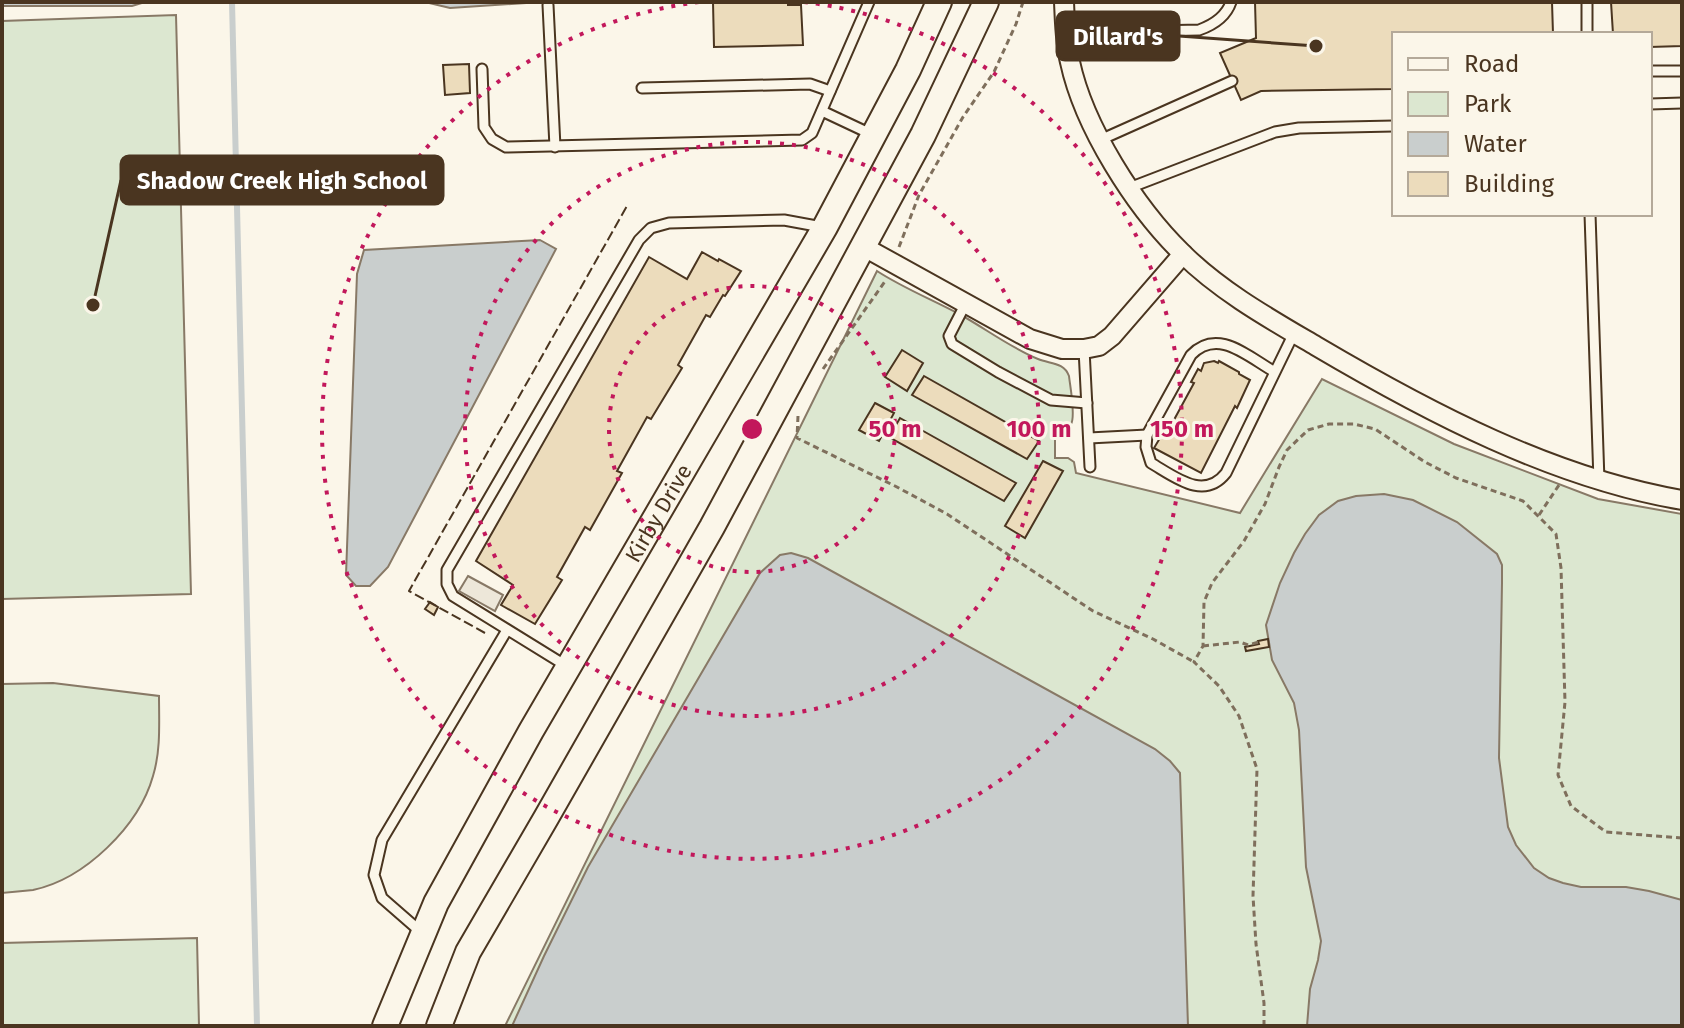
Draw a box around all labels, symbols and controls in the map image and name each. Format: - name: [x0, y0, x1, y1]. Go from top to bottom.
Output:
- callout: Dillard's: [1057, 12, 1179, 60]
- text: Dillard's: [1073, 23, 1163, 51]
- legend: [1392, 32, 1652, 216]
- text: Road: [1464, 50, 1519, 78]
- text: Park: [1464, 90, 1512, 118]
- text: Water: [1464, 130, 1528, 158]
- callout: Shadow Creek High School: [121, 156, 443, 204]
- text: Shadow Creek High School: [137, 167, 428, 195]
- text: Building: [1464, 170, 1554, 198]
- centre of rings: [738, 415, 766, 443]
- text: 50 m: [869, 415, 921, 443]
- text: 100 m: [1006, 415, 1072, 443]
- text: 150 m: [1150, 415, 1214, 443]
- street label: Kirby Drive: [619, 459, 698, 567]

